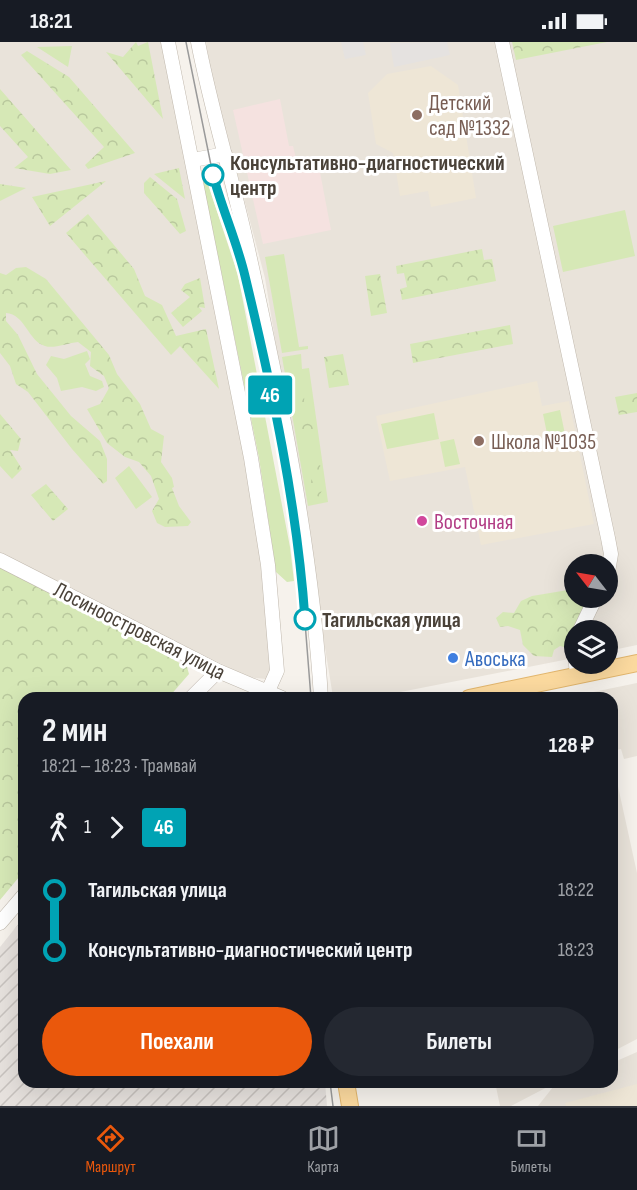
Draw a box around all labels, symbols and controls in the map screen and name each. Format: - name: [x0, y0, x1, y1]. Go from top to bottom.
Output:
- text: 18:21: [30, 8, 72, 35]
- place label: Детский сад №1332: [429, 90, 510, 142]
- marker: Детский сад №1332: [410, 108, 424, 122]
- place label: Консультативно-диагностический центр: [230, 150, 505, 202]
- marker: Консультативно-диагностический центр: [202, 164, 224, 186]
- line badge: 46: [243, 376, 297, 414]
- text: 46: [260, 383, 280, 408]
- place label: Школа №1035: [491, 429, 596, 456]
- marker: Школа №1035: [472, 434, 486, 448]
- place label: Восточная: [434, 509, 513, 536]
- marker: Восточная: [415, 514, 429, 528]
- north arrow: [564, 554, 618, 608]
- map controls: [564, 554, 618, 674]
- street label: Лосиноостровская улица: [49, 576, 230, 686]
- place label: Тагильская улица: [322, 607, 461, 634]
- marker: Тагильская улица: [294, 608, 316, 630]
- button: layers: [564, 620, 618, 674]
- place label: Авоська: [464, 646, 526, 673]
- marker: Авоська: [446, 651, 460, 665]
- text: 2 мин: [42, 711, 107, 751]
- text: 128 ₽: [549, 732, 594, 759]
- text: 18:21 – 18:23 · Трамвай: [42, 754, 197, 778]
- icon: walk: [42, 811, 75, 844]
- icon: forward: [100, 811, 133, 844]
- text: 1: [84, 815, 91, 839]
- text: 46: [154, 815, 174, 840]
- text: Тагильская улица: [88, 877, 227, 904]
- text: 18:22: [558, 878, 594, 902]
- text: Консультативно-диагностический центр: [88, 937, 412, 964]
- text: 18:23: [558, 938, 594, 962]
- button: Поехали: [42, 1007, 312, 1076]
- button: Билеты: [324, 1007, 594, 1076]
- tab: Маршрут: [86, 1122, 136, 1177]
- tab: Карта: [307, 1122, 340, 1177]
- tab: Билеты: [511, 1122, 551, 1177]

